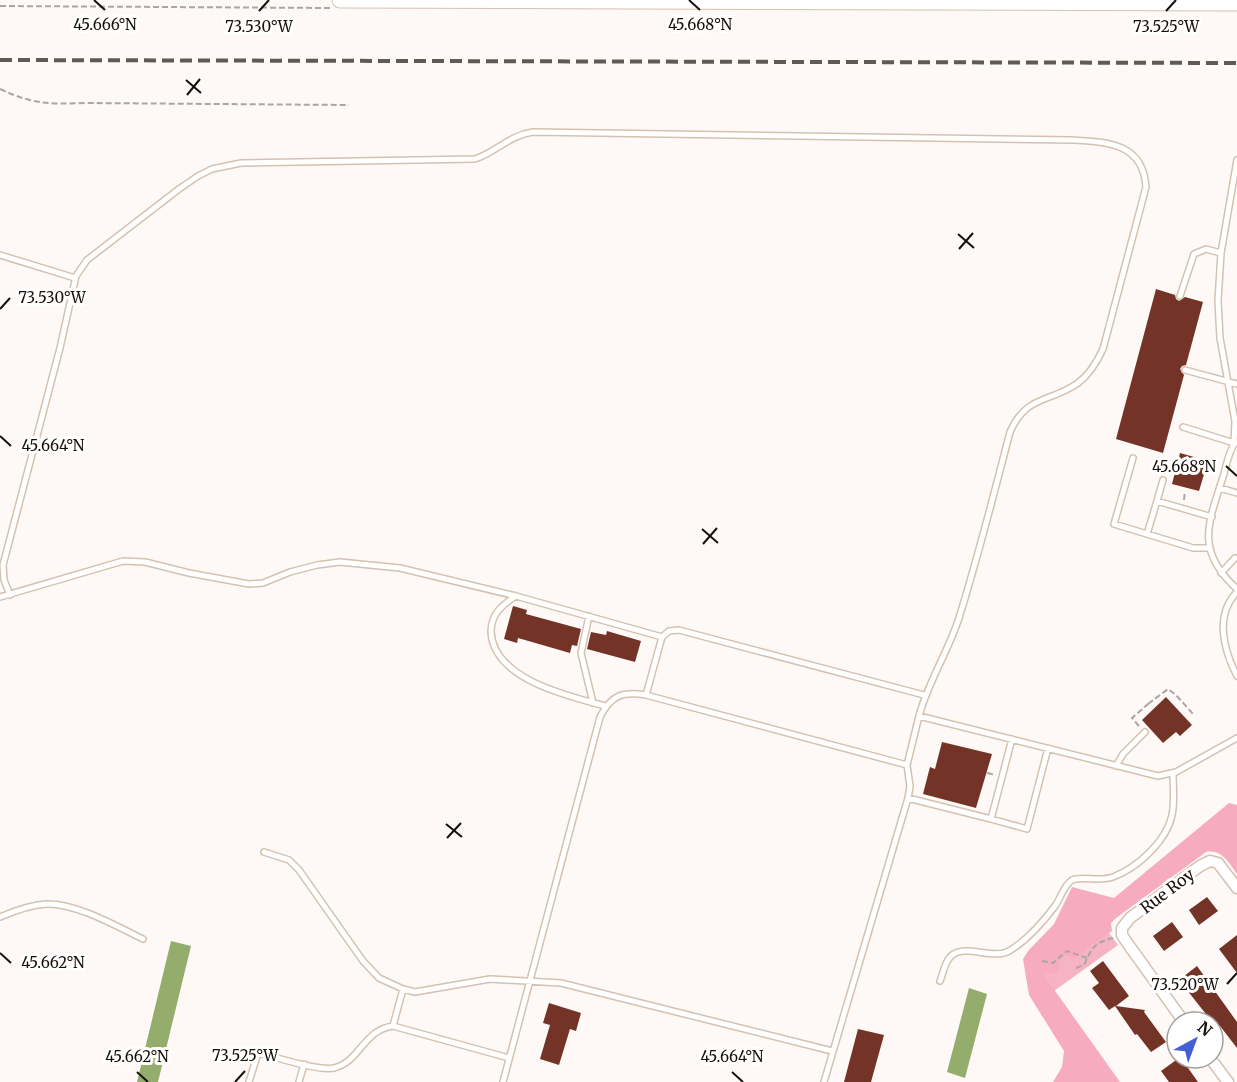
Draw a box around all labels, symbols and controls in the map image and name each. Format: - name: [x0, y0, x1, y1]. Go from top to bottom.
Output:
- text: 45.666°N: [73, 15, 137, 34]
- text: 45.668°N: [668, 15, 732, 34]
- text: 73.530°W: [225, 17, 294, 36]
- text: 73.525°W: [1133, 17, 1200, 36]
- text: 73.530°W: [18, 288, 87, 307]
- text: 45.664°N: [22, 436, 85, 455]
- text: 45.668°N: [1152, 457, 1216, 476]
- street label: Rue Roy: [1136, 864, 1199, 918]
- text: 45.662°N: [21, 953, 85, 972]
- text: 73.520°W: [1151, 975, 1220, 994]
- north arrow: [1165, 1010, 1225, 1070]
- text: N: [1194, 1017, 1216, 1041]
- text: 73.525°W: [212, 1046, 279, 1065]
- text: 45.662°N: [105, 1047, 169, 1066]
- text: 45.664°N: [701, 1047, 764, 1066]

